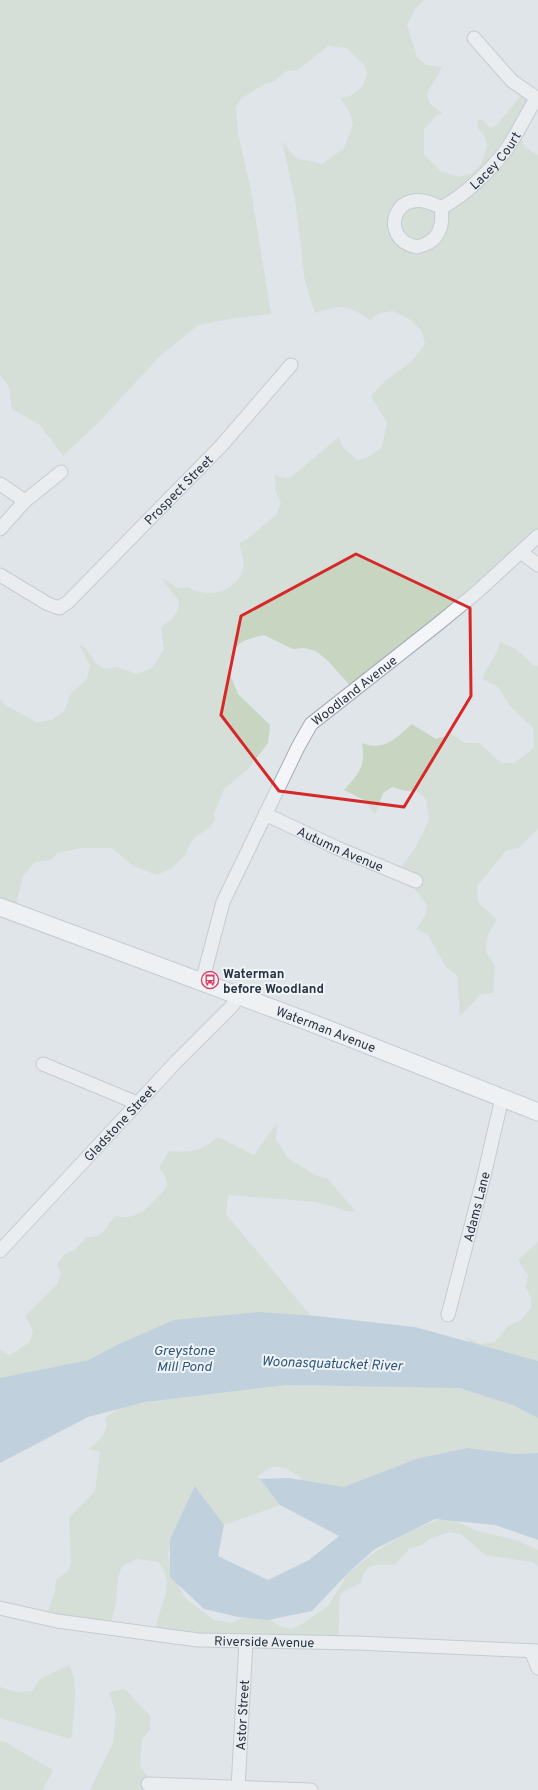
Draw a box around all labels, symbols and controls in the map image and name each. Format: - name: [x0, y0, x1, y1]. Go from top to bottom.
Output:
- street label: Lacey Court: [467, 129, 526, 194]
- street label: Prospect Street: [142, 453, 217, 529]
- street label: Woodland Avenue: [309, 653, 401, 730]
- street label: Autumn Avenue: [294, 824, 385, 876]
- place label: Waterman before Woodland: [223, 967, 324, 998]
- bus stop icon: Waterman before Woodland: [200, 970, 220, 990]
- street label: Waterman Avenue: [273, 1004, 377, 1057]
- street label: Gladstone Street: [81, 1083, 160, 1166]
- street label: Adams Lane: [461, 1170, 495, 1244]
- water label: Greystone Mill Pond: [153, 1343, 215, 1376]
- water label: Woonasquatucket River: [261, 1354, 404, 1376]
- street label: Riverside Avenue: [214, 1634, 315, 1652]
- street label: Astor Street: [234, 1679, 254, 1751]

